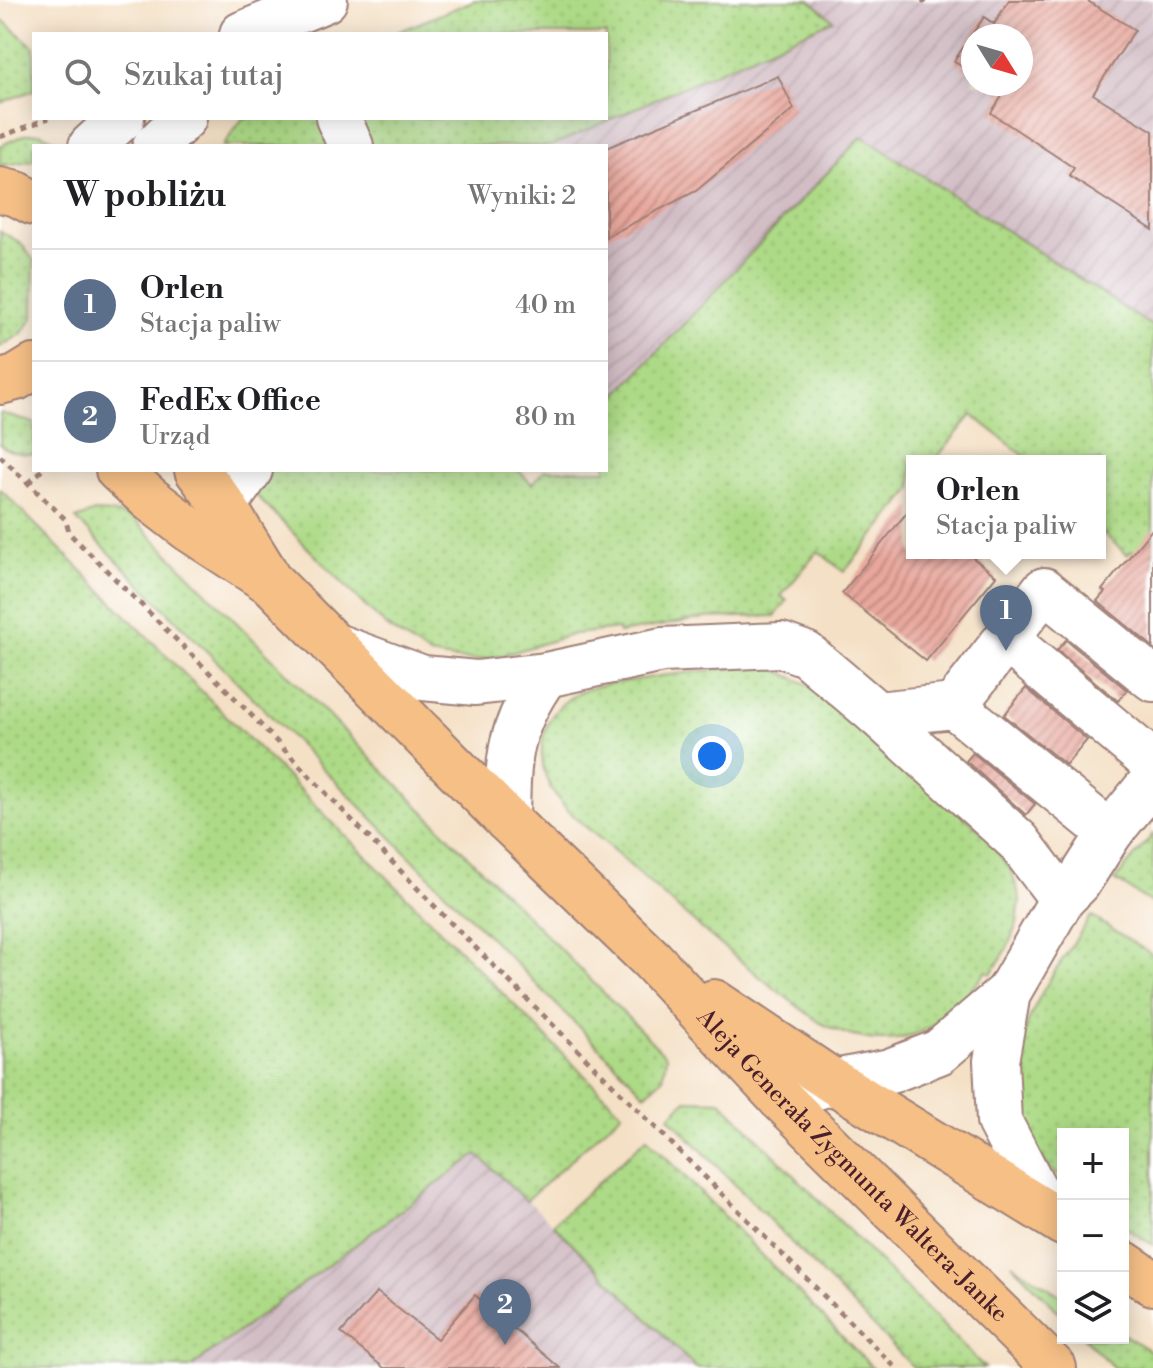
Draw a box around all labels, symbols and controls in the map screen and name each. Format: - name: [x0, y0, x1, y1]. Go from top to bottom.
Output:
- north arrow: [961, 24, 1033, 96]
- search box: [32, 32, 608, 120]
- icon: search: [60, 54, 104, 98]
- text: Szukaj tutaj: [124, 57, 284, 95]
- text: W pobliżu: [64, 175, 226, 217]
- text: Wyniki: 2: [468, 180, 576, 212]
- text: Orlen: [140, 270, 224, 308]
- text: 1: [84, 289, 96, 321]
- text: 40 m: [515, 289, 576, 321]
- text: Stacja paliw: [140, 308, 280, 340]
- text: FedEx Office: [140, 382, 321, 420]
- text: 2: [82, 401, 98, 433]
- text: 80 m: [515, 401, 576, 433]
- text: Urząd: [140, 420, 210, 452]
- popup: [906, 455, 1106, 559]
- text: Orlen: [936, 472, 1020, 510]
- text: Stacja paliw: [936, 510, 1076, 542]
- pin: 1: [980, 585, 1032, 651]
- your location: [692, 736, 732, 776]
- street label: Aleja Generała Zygmunta Waltera-Janke: [690, 1002, 1014, 1329]
- map controls: [1057, 1128, 1129, 1344]
- button: +: [1057, 1128, 1129, 1200]
- button: −: [1057, 1200, 1129, 1272]
- button: layers: [1057, 1272, 1129, 1344]
- pin: 2: [479, 1279, 531, 1345]

